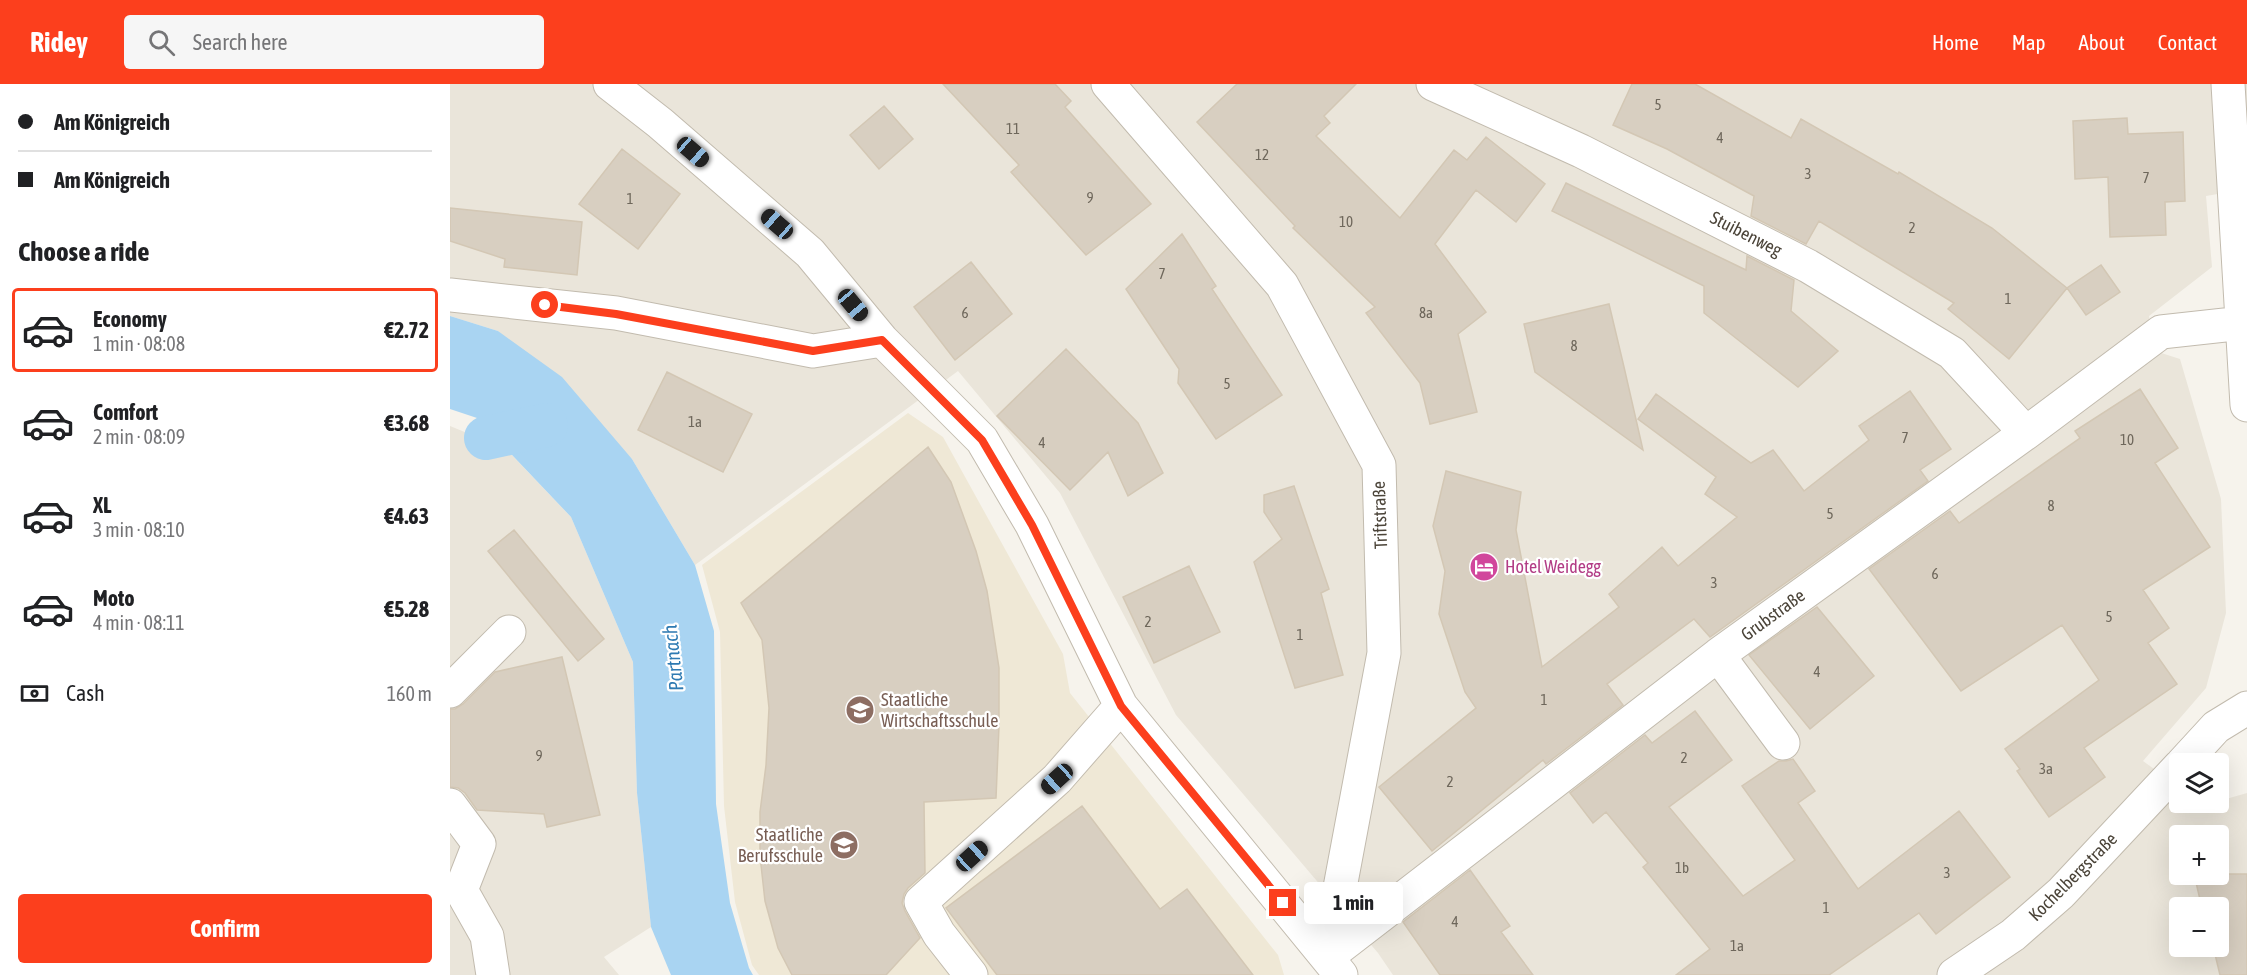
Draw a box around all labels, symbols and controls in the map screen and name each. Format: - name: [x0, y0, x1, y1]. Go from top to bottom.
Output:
- search box: [124, 15, 544, 69]
- text: Ridey: [30, 26, 88, 58]
- icon: search: [145, 26, 178, 59]
- text: Search here: [193, 29, 288, 55]
- text: Home: [1932, 30, 1979, 54]
- text: Map: [2012, 30, 2046, 54]
- text: About: [2079, 30, 2125, 54]
- text: Contact: [2158, 30, 2217, 54]
- house number: 5: [1654, 96, 1662, 113]
- text: Am Königreich: [54, 109, 170, 135]
- house number: 11: [1006, 120, 1020, 137]
- house number: 4: [1716, 129, 1724, 146]
- car: [674, 133, 712, 171]
- house number: 12: [1255, 146, 1269, 163]
- house number: 3: [1804, 165, 1812, 182]
- text: Am Königreich: [54, 167, 170, 193]
- house number: 7: [2142, 169, 2150, 186]
- house number: 9: [1086, 189, 1094, 206]
- house number: 1: [626, 190, 634, 207]
- car: [758, 205, 796, 243]
- street label: Stuibenweg: [1707, 207, 1786, 261]
- house number: 10: [1339, 213, 1353, 230]
- house number: 2: [1908, 219, 1916, 236]
- text: Choose a ride: [18, 236, 150, 267]
- house number: 7: [1158, 265, 1166, 282]
- car: [835, 285, 871, 325]
- house number: 1: [2004, 290, 2012, 307]
- route start: [531, 291, 558, 318]
- icon: car: [21, 303, 75, 357]
- house number: 6: [961, 304, 969, 321]
- house number: 8a: [1419, 304, 1433, 321]
- text: Economy: [93, 306, 167, 332]
- text: €2.72: [384, 317, 429, 343]
- text: 1 min · 08:08: [93, 332, 185, 355]
- house number: 8: [1570, 337, 1578, 354]
- house number: 5: [1223, 375, 1231, 392]
- icon: car: [21, 396, 75, 450]
- text: Comfort: [93, 399, 158, 425]
- text: €3.68: [384, 410, 429, 436]
- house number: 1a: [688, 413, 702, 430]
- text: 2 min · 08:09: [93, 425, 185, 448]
- house number: 7: [1901, 429, 1909, 446]
- house number: 10: [2120, 431, 2134, 448]
- house number: 4: [1038, 434, 1046, 451]
- street label: Triftstraße: [1368, 481, 1391, 549]
- icon: car: [21, 489, 75, 543]
- text: XL: [93, 492, 111, 518]
- house number: 8: [2047, 497, 2055, 514]
- text: €4.63: [384, 503, 429, 529]
- house number: 5: [1826, 505, 1834, 522]
- text: 3 min · 08:10: [93, 518, 185, 541]
- hotel icon: Hotel Weidegg: [1468, 551, 1500, 583]
- place label: Hotel Weidegg: [1505, 556, 1601, 577]
- house number: 6: [1931, 565, 1939, 582]
- house number: 3: [1710, 574, 1718, 591]
- icon: car: [21, 582, 75, 636]
- street label: Grubstraße: [1737, 584, 1809, 645]
- text: Moto: [93, 585, 135, 611]
- text: €5.28: [384, 596, 429, 622]
- house number: 5: [2105, 608, 2113, 625]
- text: 4 min · 08:11: [93, 611, 185, 634]
- house number: 2: [1144, 613, 1152, 630]
- water label: Partnach: [658, 624, 687, 692]
- house number: 1: [1296, 626, 1304, 643]
- house number: 4: [1813, 663, 1821, 680]
- icon: cash: [18, 677, 51, 710]
- text: Cash: [66, 680, 105, 706]
- text: 160 m: [387, 682, 432, 705]
- place label: Staatliche Wirtschaftsschule: [881, 689, 998, 731]
- house number: 1: [1540, 691, 1548, 708]
- school or university icon: Staatliche Wirtschaftsschule: [844, 694, 876, 726]
- house number: 9: [535, 747, 543, 764]
- house number: 2: [1680, 749, 1688, 766]
- map controls: [2169, 753, 2229, 957]
- button: layers: [2169, 753, 2229, 813]
- car: [1038, 760, 1076, 798]
- house number: 3a: [2039, 760, 2053, 777]
- house number: 2: [1446, 773, 1454, 790]
- place label: Staatliche Berufsschule: [738, 824, 823, 866]
- button: +: [2169, 825, 2229, 885]
- street label: Kochelbergstraße: [2024, 828, 2121, 925]
- school or university icon: Staatliche Berufsschule: [828, 829, 860, 861]
- car: [953, 837, 991, 875]
- house number: 1b: [1675, 859, 1689, 876]
- house number: 3: [1943, 864, 1951, 881]
- callout: 1 min: [1304, 882, 1403, 924]
- route end: [1269, 889, 1296, 916]
- text: 1 min: [1333, 891, 1374, 914]
- button: Confirm: [18, 894, 432, 963]
- button: −: [2169, 897, 2229, 957]
- house number: 1: [1822, 899, 1830, 916]
- house number: 4: [1451, 913, 1459, 930]
- house number: 1a: [1730, 937, 1744, 954]

